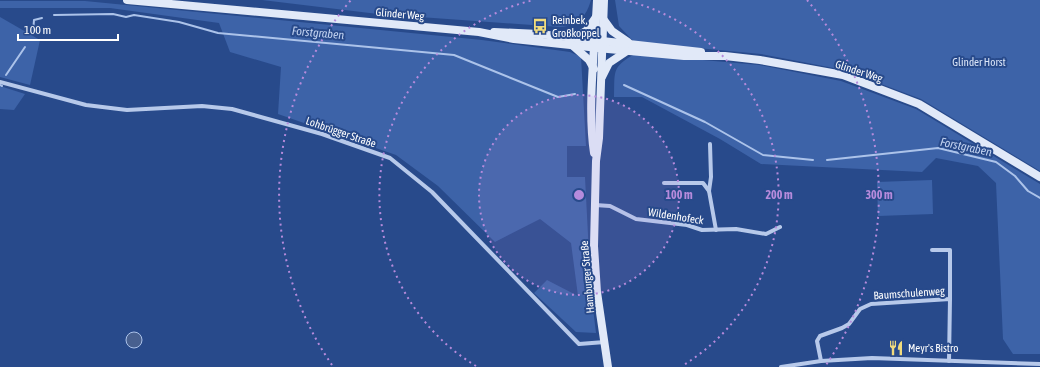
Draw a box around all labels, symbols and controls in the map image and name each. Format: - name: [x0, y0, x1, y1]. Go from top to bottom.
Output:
- street label: Glinder Weg: [375, 6, 425, 22]
- place label: Reinbek, Großkoppel: [552, 14, 600, 39]
- scale bar: [18, 16, 118, 42]
- bus stop icon: Reinbek, Großkoppel: [531, 17, 549, 35]
- text: 100 m: [24, 23, 51, 37]
- water label: Forstgraben: [291, 24, 345, 42]
- park label: Glinder Horst: [952, 56, 1006, 68]
- street label: Glinder Weg: [834, 58, 884, 84]
- street label: Lohbrügger Straße: [304, 114, 378, 150]
- water label: Forstgraben: [939, 135, 993, 159]
- centre of rings: [572, 188, 586, 202]
- text: 100 m: [665, 188, 693, 202]
- text: 200 m: [765, 188, 793, 202]
- text: 300 m: [865, 188, 893, 202]
- street label: Wildenhofeck: [647, 206, 705, 226]
- street label: Hamburger Straße: [578, 240, 596, 314]
- street label: Baumschulenweg: [873, 285, 945, 301]
- restaurant icon: Meyr's Bistro: [887, 339, 905, 357]
- place label: Meyr's Bistro: [908, 342, 958, 354]

